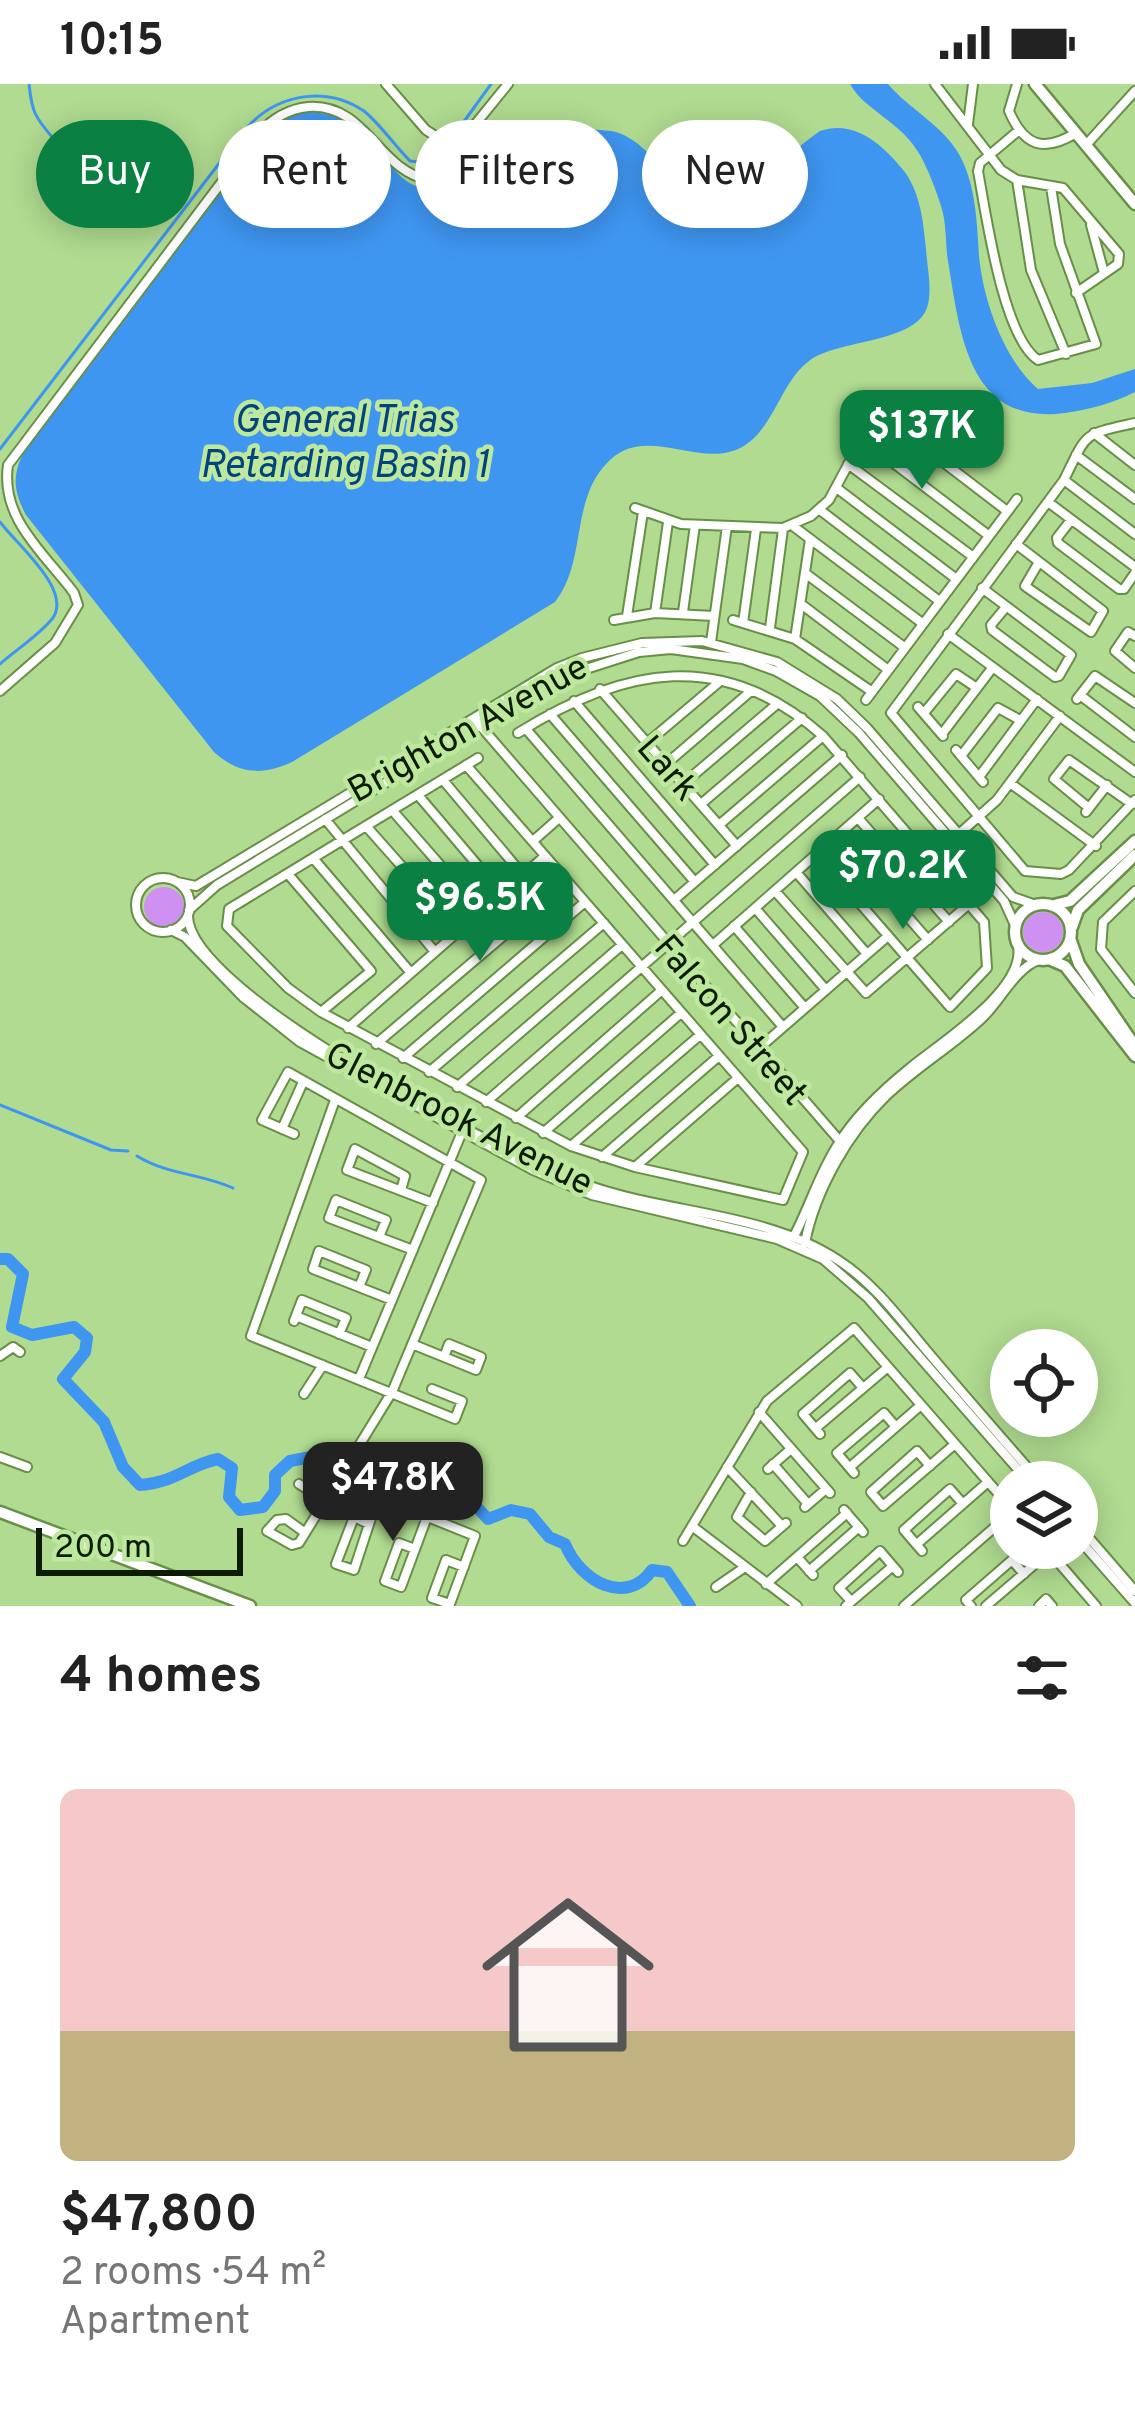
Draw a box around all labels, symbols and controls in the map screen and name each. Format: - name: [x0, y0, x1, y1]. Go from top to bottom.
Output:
- text: 10:15: [60, 14, 164, 71]
- chip: Buy: [36, 120, 194, 228]
- chip: Rent: [218, 120, 391, 228]
- chip: Filters: [415, 120, 618, 228]
- chip: New: [642, 120, 808, 228]
- pin: $137K: [838, 390, 1006, 492]
- water label: General Trias Retarding Basin 1: [200, 398, 489, 492]
- text: $137K: [867, 404, 977, 453]
- street label: Brighton Avenue: [341, 646, 597, 815]
- street label: Lark: [625, 727, 707, 812]
- pin: $70.2K: [805, 830, 1001, 932]
- text: $70.2K: [837, 844, 969, 893]
- pin: $96.5K: [382, 862, 578, 964]
- text: $96.5K: [414, 876, 546, 925]
- street label: Falcon Street: [642, 927, 816, 1117]
- street label: Glenbrook Avenue: [316, 1033, 600, 1208]
- map controls: [990, 1329, 1098, 1569]
- button: locate: [990, 1329, 1098, 1437]
- pin: $47.8K: [295, 1442, 491, 1544]
- text: $47.8K: [330, 1456, 456, 1505]
- button: layers: [990, 1461, 1098, 1569]
- scale bar: [36, 1522, 243, 1575]
- text: 200 m: [54, 1528, 152, 1570]
- icon: filters: [1009, 1645, 1075, 1711]
- text: 4 homes: [60, 1646, 262, 1711]
- icon: home: [460, 1867, 676, 2083]
- text: $47,800: [60, 2185, 258, 2250]
- text: 2 rooms · 54 m²: [60, 2250, 326, 2299]
- text: Apartment: [60, 2299, 250, 2348]

